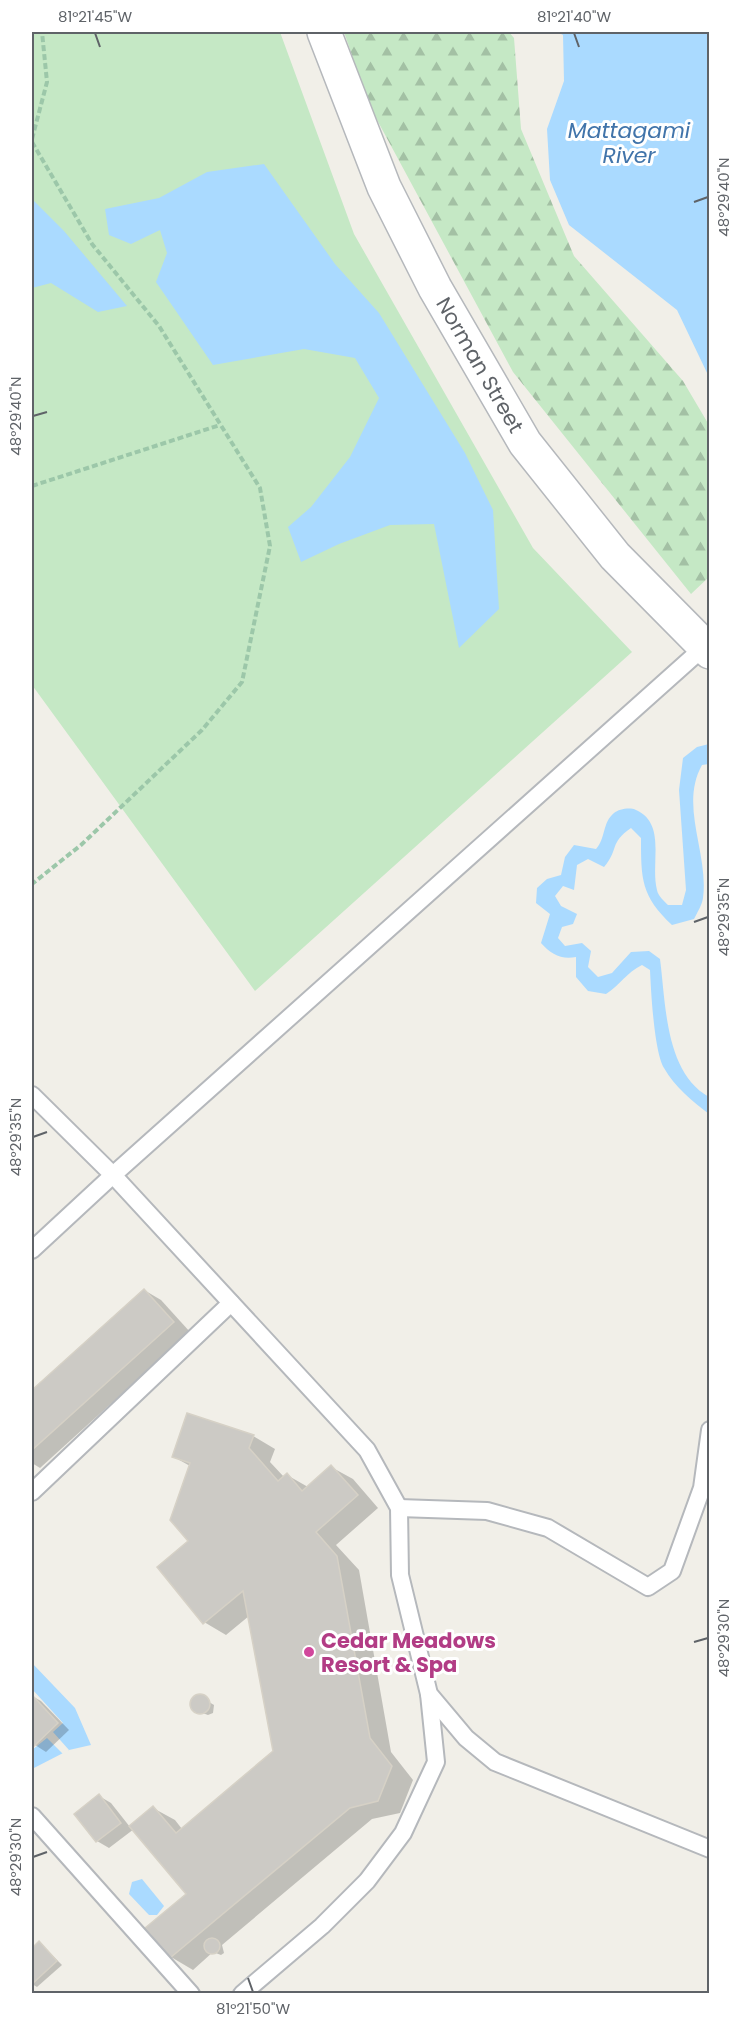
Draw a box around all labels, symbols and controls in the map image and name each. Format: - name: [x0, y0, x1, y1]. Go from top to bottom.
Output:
- text: 81°21'45"W: [58, 6, 132, 27]
- text: 81°21'40"W: [537, 6, 611, 27]
- water label: Mattagami River: [568, 115, 691, 171]
- text: 48°29'40"N: [713, 157, 734, 237]
- street label: Norman Street: [429, 292, 531, 438]
- text: 48°29'40"N: [5, 376, 26, 456]
- text: 48°29'35"N: [713, 878, 734, 956]
- text: 48°29'35"N: [5, 1098, 26, 1176]
- text: 48°29'30"N: [713, 1599, 734, 1677]
- place label: Cedar Meadows Resort & Spa: [321, 1626, 496, 1679]
- marker: Cedar Meadows Resort & Spa: [302, 1645, 316, 1659]
- text: 48°29'30"N: [5, 1818, 26, 1896]
- text: 81°21'50"W: [216, 1998, 290, 2019]

